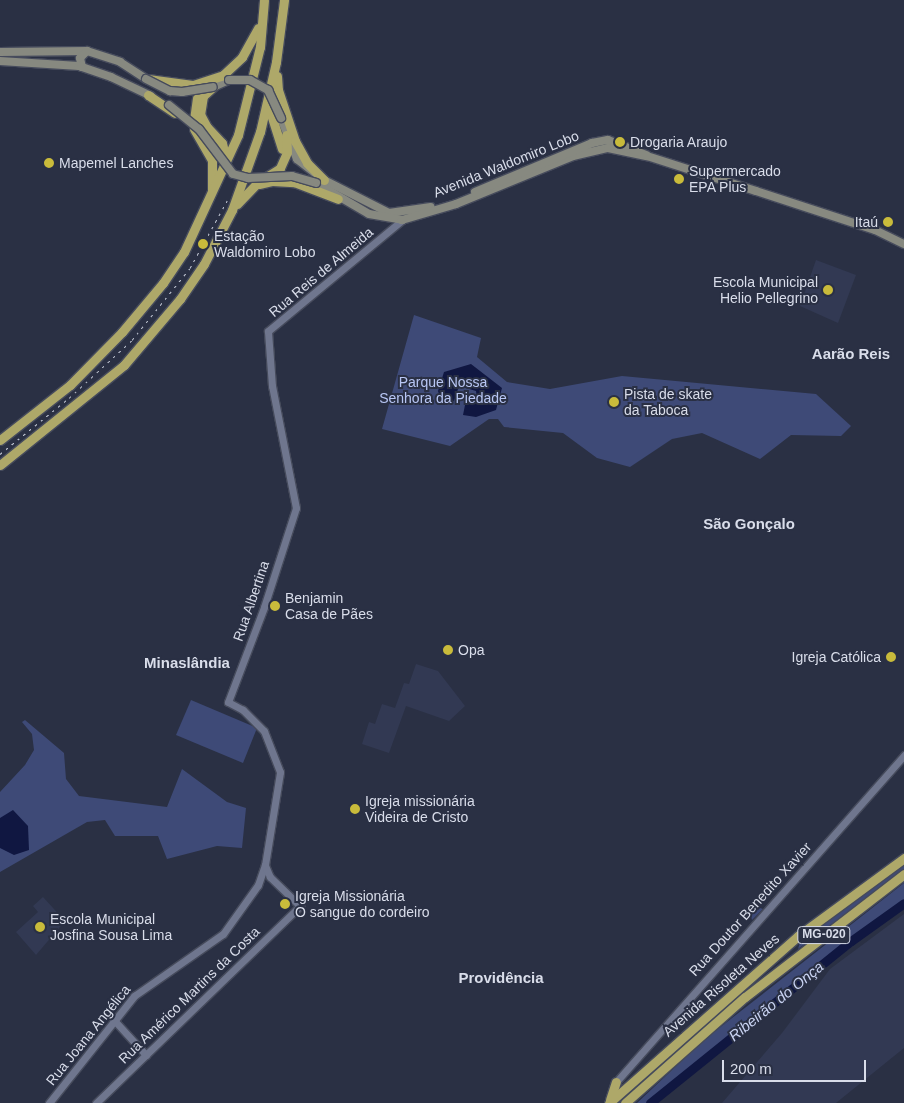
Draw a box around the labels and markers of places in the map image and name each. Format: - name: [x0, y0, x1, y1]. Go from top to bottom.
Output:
- place label: Drogaria Araujo: [630, 134, 728, 150]
- marker: Drogaria Araujo: [614, 136, 626, 148]
- place label: Mapemel Lanches: [59, 155, 173, 171]
- marker: Mapemel Lanches: [43, 157, 55, 169]
- place label: Supermercado EPA Plus: [689, 163, 781, 196]
- marker: Supermercado EPA Plus: [673, 173, 685, 185]
- place label: Itaú: [855, 214, 878, 230]
- marker: Itaú: [882, 216, 894, 228]
- place label: Estação Waldomiro Lobo: [214, 228, 315, 260]
- marker: Estação Waldomiro Lobo: [196, 237, 210, 251]
- place label: Escola Municipal Helio Pellegrino: [713, 274, 818, 306]
- marker: Escola Municipal Helio Pellegrino: [822, 284, 834, 296]
- place label: Pista de skate da Taboca: [624, 386, 712, 418]
- marker: Pista de skate da Taboca: [608, 396, 620, 408]
- place label: Benjamin Casa de Pães: [285, 590, 373, 622]
- marker: Benjamin Casa de Pães: [269, 600, 281, 612]
- place label: Opa: [458, 642, 484, 658]
- marker: Opa: [442, 644, 454, 656]
- place label: Igreja Católica: [792, 649, 881, 665]
- marker: Igreja Católica: [885, 651, 897, 663]
- place label: Igreja missionária Videira de Cristo: [365, 793, 475, 826]
- marker: Igreja missionária Videira de Cristo: [349, 803, 361, 815]
- place label: Igreja Missionária O sangue do cordeiro: [295, 888, 430, 920]
- marker: Igreja Missionária O sangue do cordeiro: [279, 898, 291, 910]
- place label: Escola Municipal Josfina Sousa Lima: [50, 911, 172, 944]
- marker: Escola Municipal Josfina Sousa Lima: [34, 921, 46, 933]

